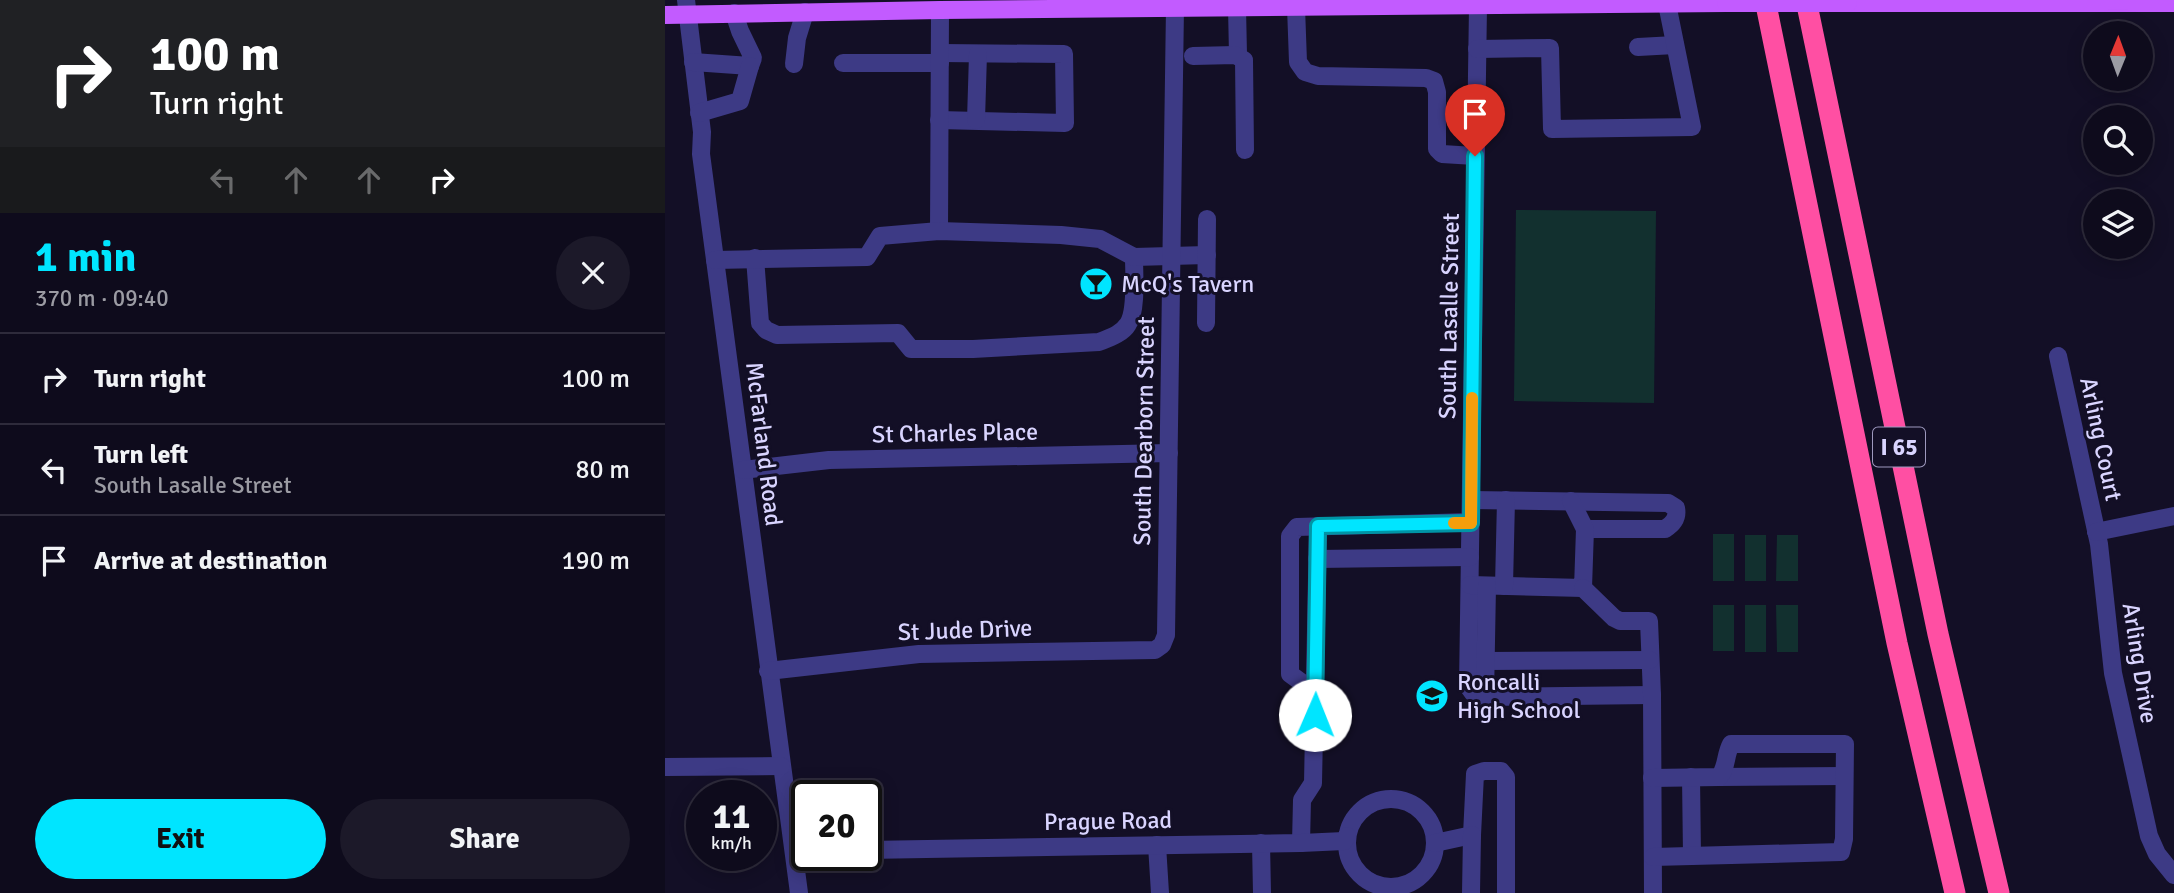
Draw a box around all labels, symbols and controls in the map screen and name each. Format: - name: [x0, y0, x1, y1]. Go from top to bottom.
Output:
- north arrow: [2083, 21, 2153, 91]
- map controls: [2083, 21, 2153, 259]
- text: 100 m: [150, 24, 280, 84]
- icon: right: [35, 28, 126, 119]
- text: Turn right: [150, 84, 283, 123]
- pin: [1445, 84, 1505, 156]
- icon: arrive: [1456, 95, 1494, 133]
- button: search: [2083, 105, 2153, 175]
- icon: left: [204, 161, 242, 199]
- icon: ahead: [277, 161, 315, 199]
- icon: ahead: [350, 161, 388, 199]
- icon: right: [423, 161, 461, 199]
- button: layers: [2083, 189, 2153, 259]
- street label: South Lasalle Street: [1432, 213, 1466, 419]
- text: 1 min: [35, 232, 136, 283]
- button: close: [556, 236, 630, 310]
- bar icon: McQ's Tavern: [1077, 265, 1115, 303]
- place label: McQ's Tavern: [1121, 269, 1254, 299]
- text: 370 m · 09:40: [35, 284, 169, 313]
- street label: South Dearborn Street: [1127, 316, 1161, 546]
- icon: right: [35, 360, 73, 398]
- street label: McFarland Road: [739, 360, 789, 528]
- text: Turn right: [94, 363, 206, 395]
- text: 100 m: [561, 363, 630, 395]
- street label: Arling Court: [2073, 374, 2129, 504]
- street label: St Charles Place: [872, 417, 1038, 449]
- road number: I 65: [1873, 428, 1925, 466]
- text: Turn left: [94, 439, 188, 471]
- icon: left: [35, 451, 73, 489]
- text: 80 m: [575, 454, 630, 486]
- text: South Lasalle Street: [94, 471, 292, 500]
- icon: arrive: [35, 542, 73, 580]
- text: Arrive at destination: [94, 545, 327, 577]
- text: 190 m: [561, 545, 630, 577]
- street label: Arling Drive: [2116, 601, 2164, 725]
- street label: St Jude Drive: [897, 613, 1033, 647]
- place label: Roncalli High School: [1457, 667, 1580, 725]
- school or university icon: Roncalli High School: [1413, 677, 1451, 715]
- position arrow: [1278, 678, 1352, 752]
- speed limit sign: 20: [791, 780, 882, 871]
- text: 11: [713, 795, 750, 838]
- button: Exit: [35, 799, 326, 879]
- button: Share: [340, 799, 630, 879]
- street label: Prague Road: [1044, 805, 1172, 837]
- text: km/h: [711, 832, 752, 854]

